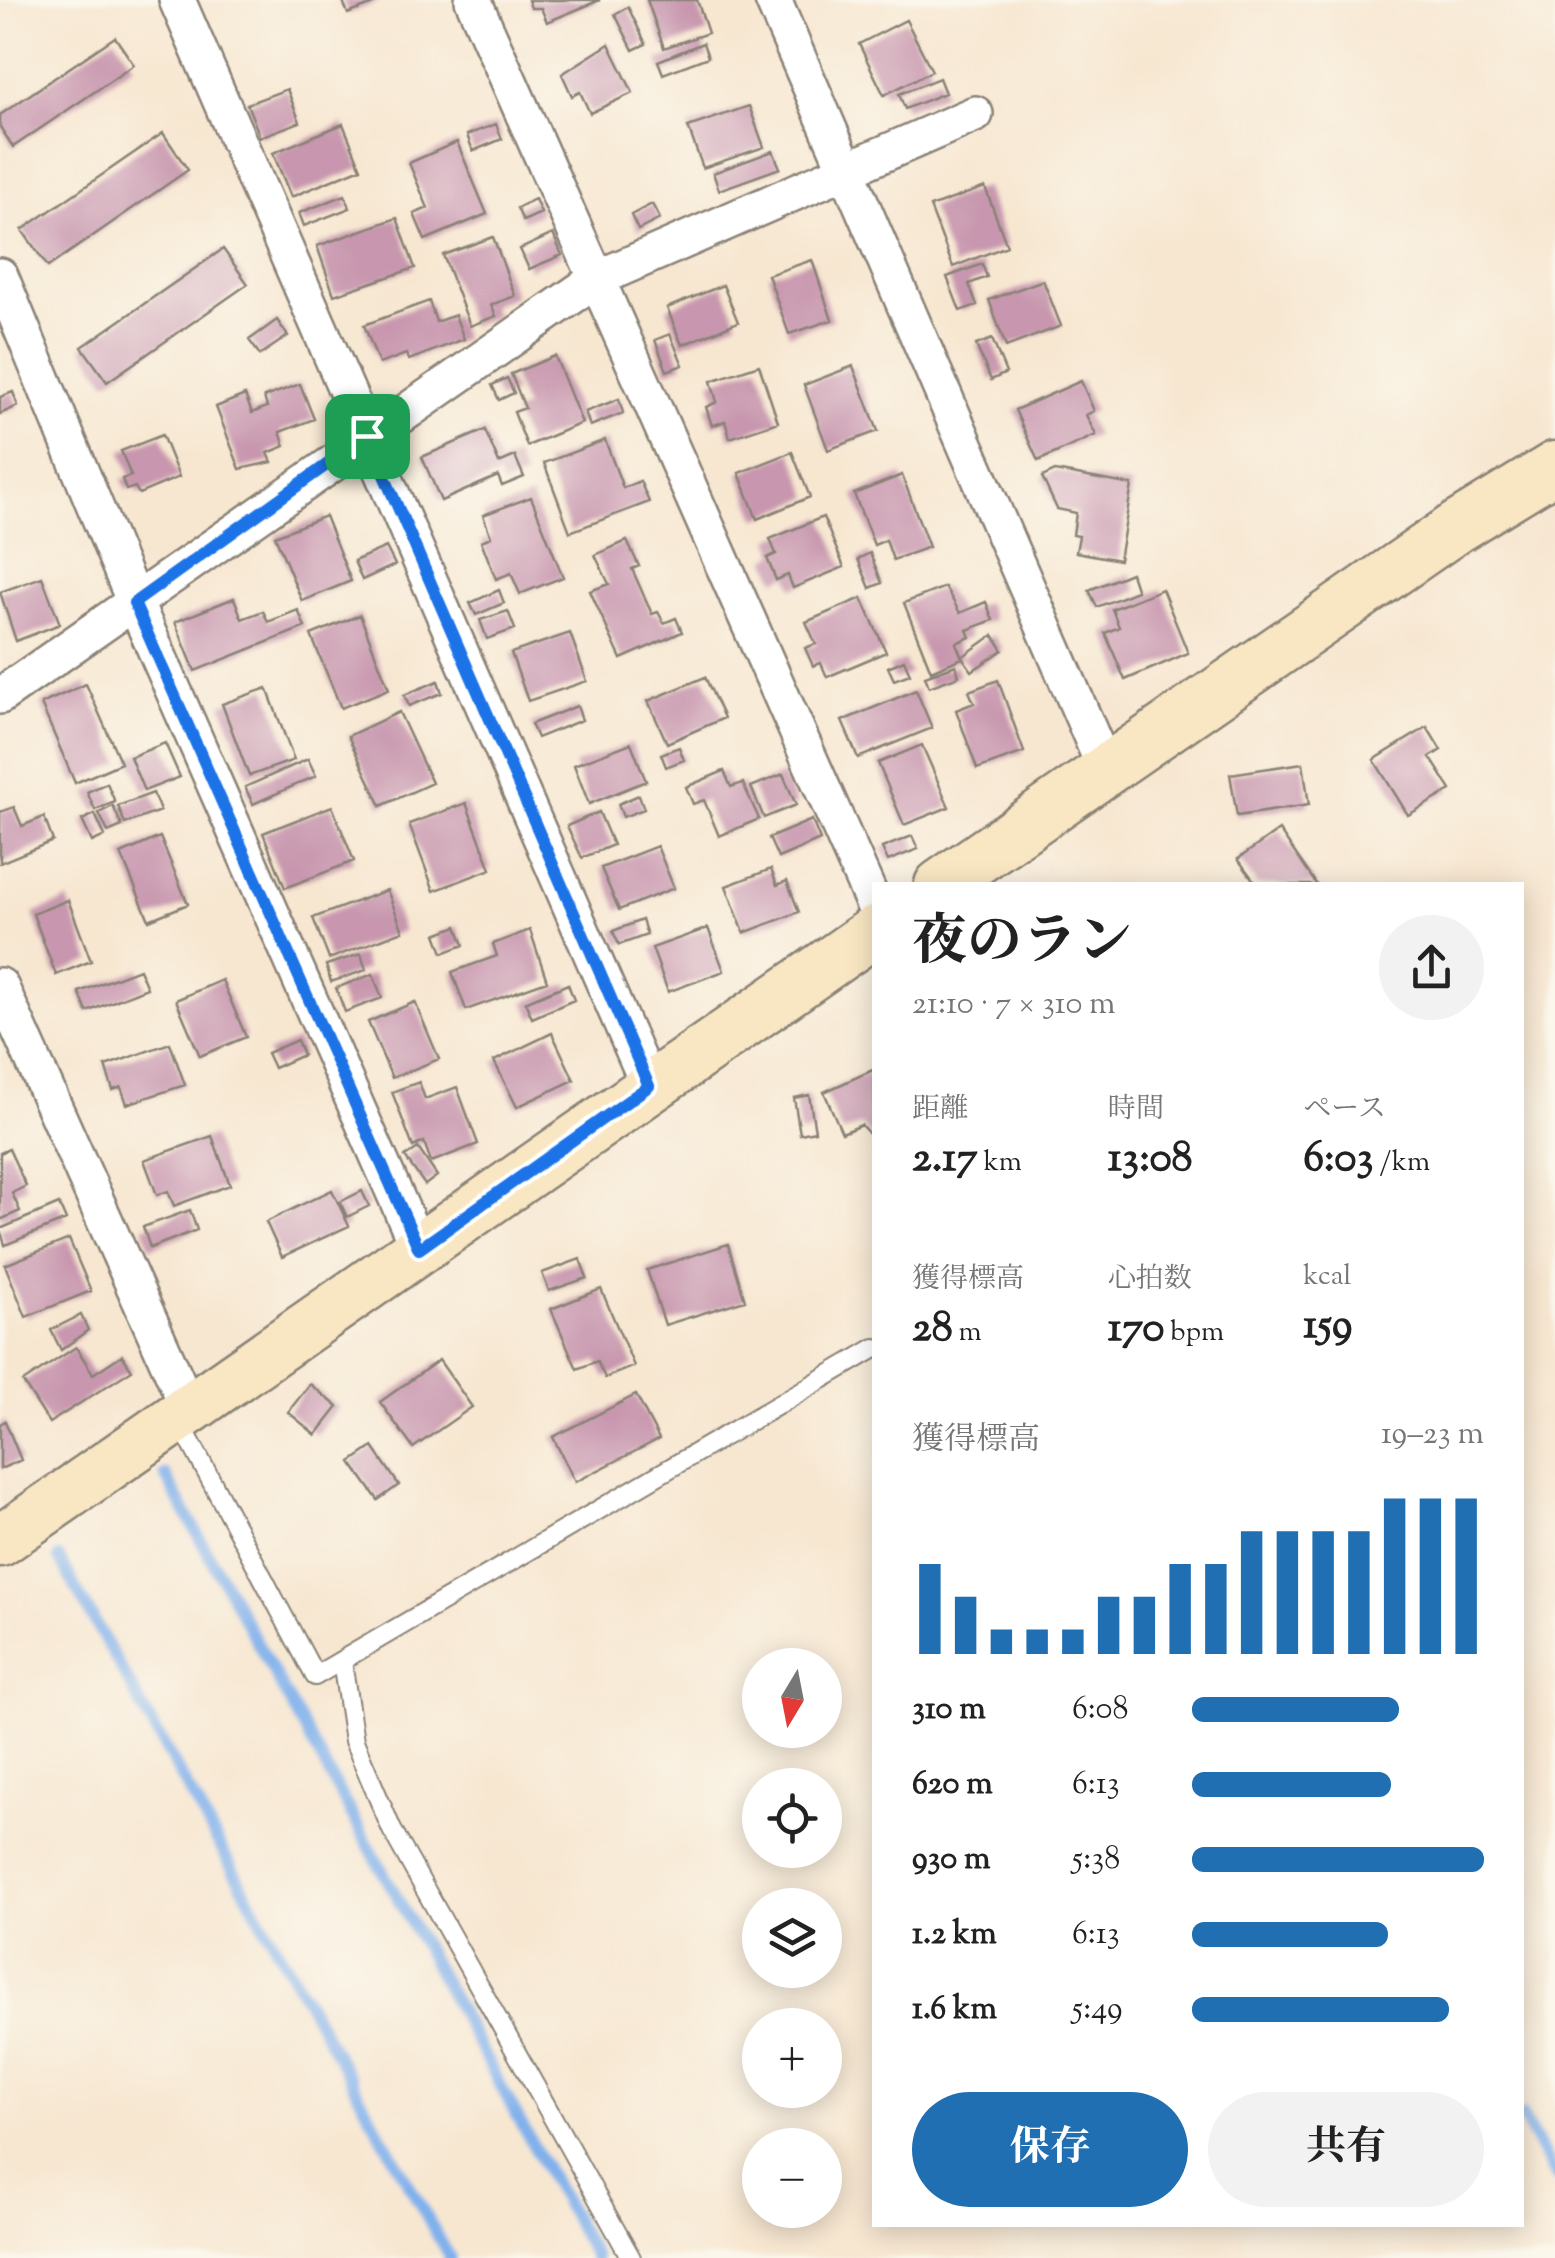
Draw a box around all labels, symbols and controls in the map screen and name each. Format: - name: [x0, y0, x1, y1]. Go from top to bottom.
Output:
- pin: [325, 394, 410, 479]
- icon: arrive: [340, 409, 395, 464]
- text: 夜のラン: [912, 905, 1132, 984]
- button: share: [1379, 915, 1484, 1020]
- text: 21:10 · 7 × 310 m: [912, 982, 1116, 1028]
- text: 距離: [912, 1090, 968, 1130]
- text: 時間: [1108, 1090, 1164, 1130]
- text: ペース: [1303, 1090, 1386, 1130]
- text: 2.17: [912, 1130, 978, 1190]
- text: 13:08: [1108, 1130, 1193, 1190]
- text: 6:03: [1303, 1130, 1373, 1190]
- text: km: [978, 1143, 1022, 1183]
- text: /km: [1373, 1143, 1430, 1183]
- text: kcal: [1303, 1257, 1351, 1297]
- text: 獲得標高: [912, 1260, 1024, 1300]
- text: 心拍数: [1108, 1260, 1192, 1300]
- text: 159: [1303, 1297, 1352, 1357]
- text: 28: [912, 1300, 953, 1360]
- text: 170: [1108, 1300, 1164, 1360]
- text: m: [953, 1313, 982, 1353]
- text: bpm: [1164, 1313, 1224, 1353]
- text: 19–23 m: [1381, 1412, 1484, 1458]
- text: 獲得標高: [912, 1418, 1040, 1464]
- north arrow: [742, 1648, 842, 1748]
- map controls: [742, 1648, 842, 2228]
- text: 310 m: [912, 1687, 986, 1733]
- text: 6:08: [1072, 1687, 1129, 1733]
- text: 620 m: [912, 1762, 993, 1808]
- text: 6:13: [1072, 1762, 1120, 1808]
- button: locate: [742, 1768, 842, 1868]
- text: 930 m: [912, 1837, 990, 1883]
- text: 5:38: [1072, 1837, 1120, 1883]
- button: layers: [742, 1888, 842, 1988]
- text: 1.2 km: [912, 1912, 997, 1958]
- text: 6:13: [1072, 1912, 1120, 1958]
- text: 1.6 km: [912, 1987, 997, 2033]
- text: 5:49: [1072, 1987, 1123, 2033]
- button: +: [742, 2008, 842, 2108]
- button: 保存: [912, 2092, 1188, 2207]
- button: 共有: [1208, 2092, 1484, 2207]
- button: −: [742, 2128, 842, 2228]

